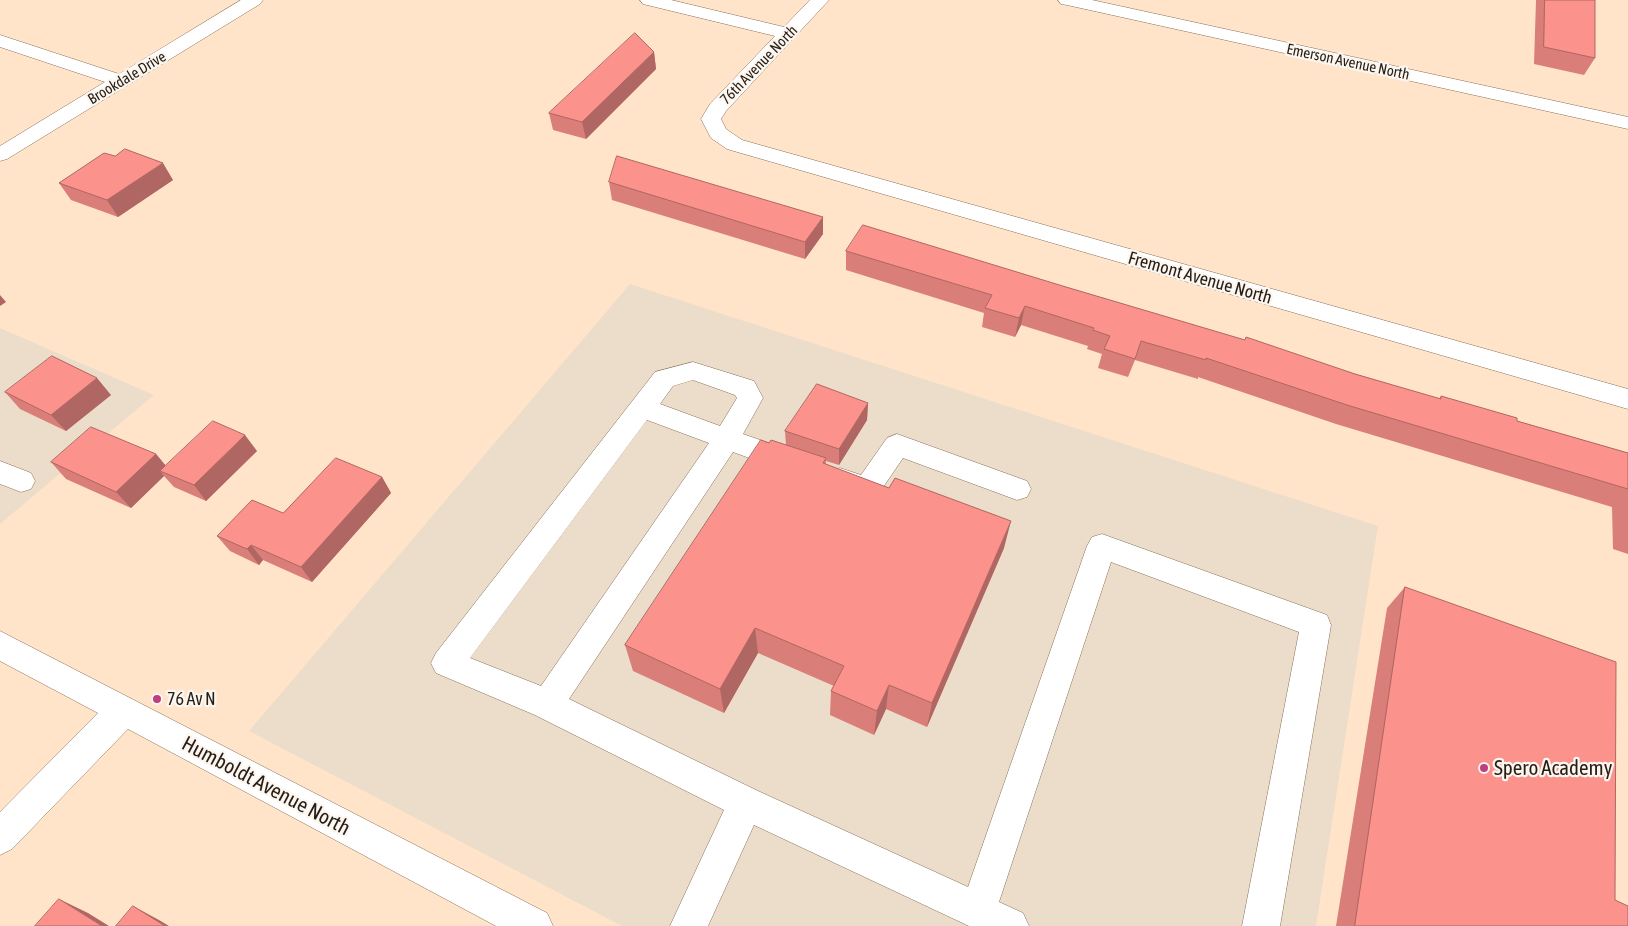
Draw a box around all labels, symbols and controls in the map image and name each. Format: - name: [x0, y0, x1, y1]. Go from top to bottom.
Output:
- street label: 76th Avenue North: [717, 22, 801, 108]
- street label: Emerson Avenue North: [1285, 40, 1411, 84]
- street label: Brookdale Drive: [85, 48, 169, 108]
- street label: Fremont Avenue North: [1126, 247, 1274, 309]
- place label: 76 Av N: [167, 688, 216, 710]
- marker: 76 Av N: [151, 693, 163, 705]
- street label: Humboldt Avenue North: [178, 731, 354, 841]
- place label: Spero Academy: [1494, 755, 1612, 781]
- marker: Spero Academy: [1478, 762, 1490, 774]

